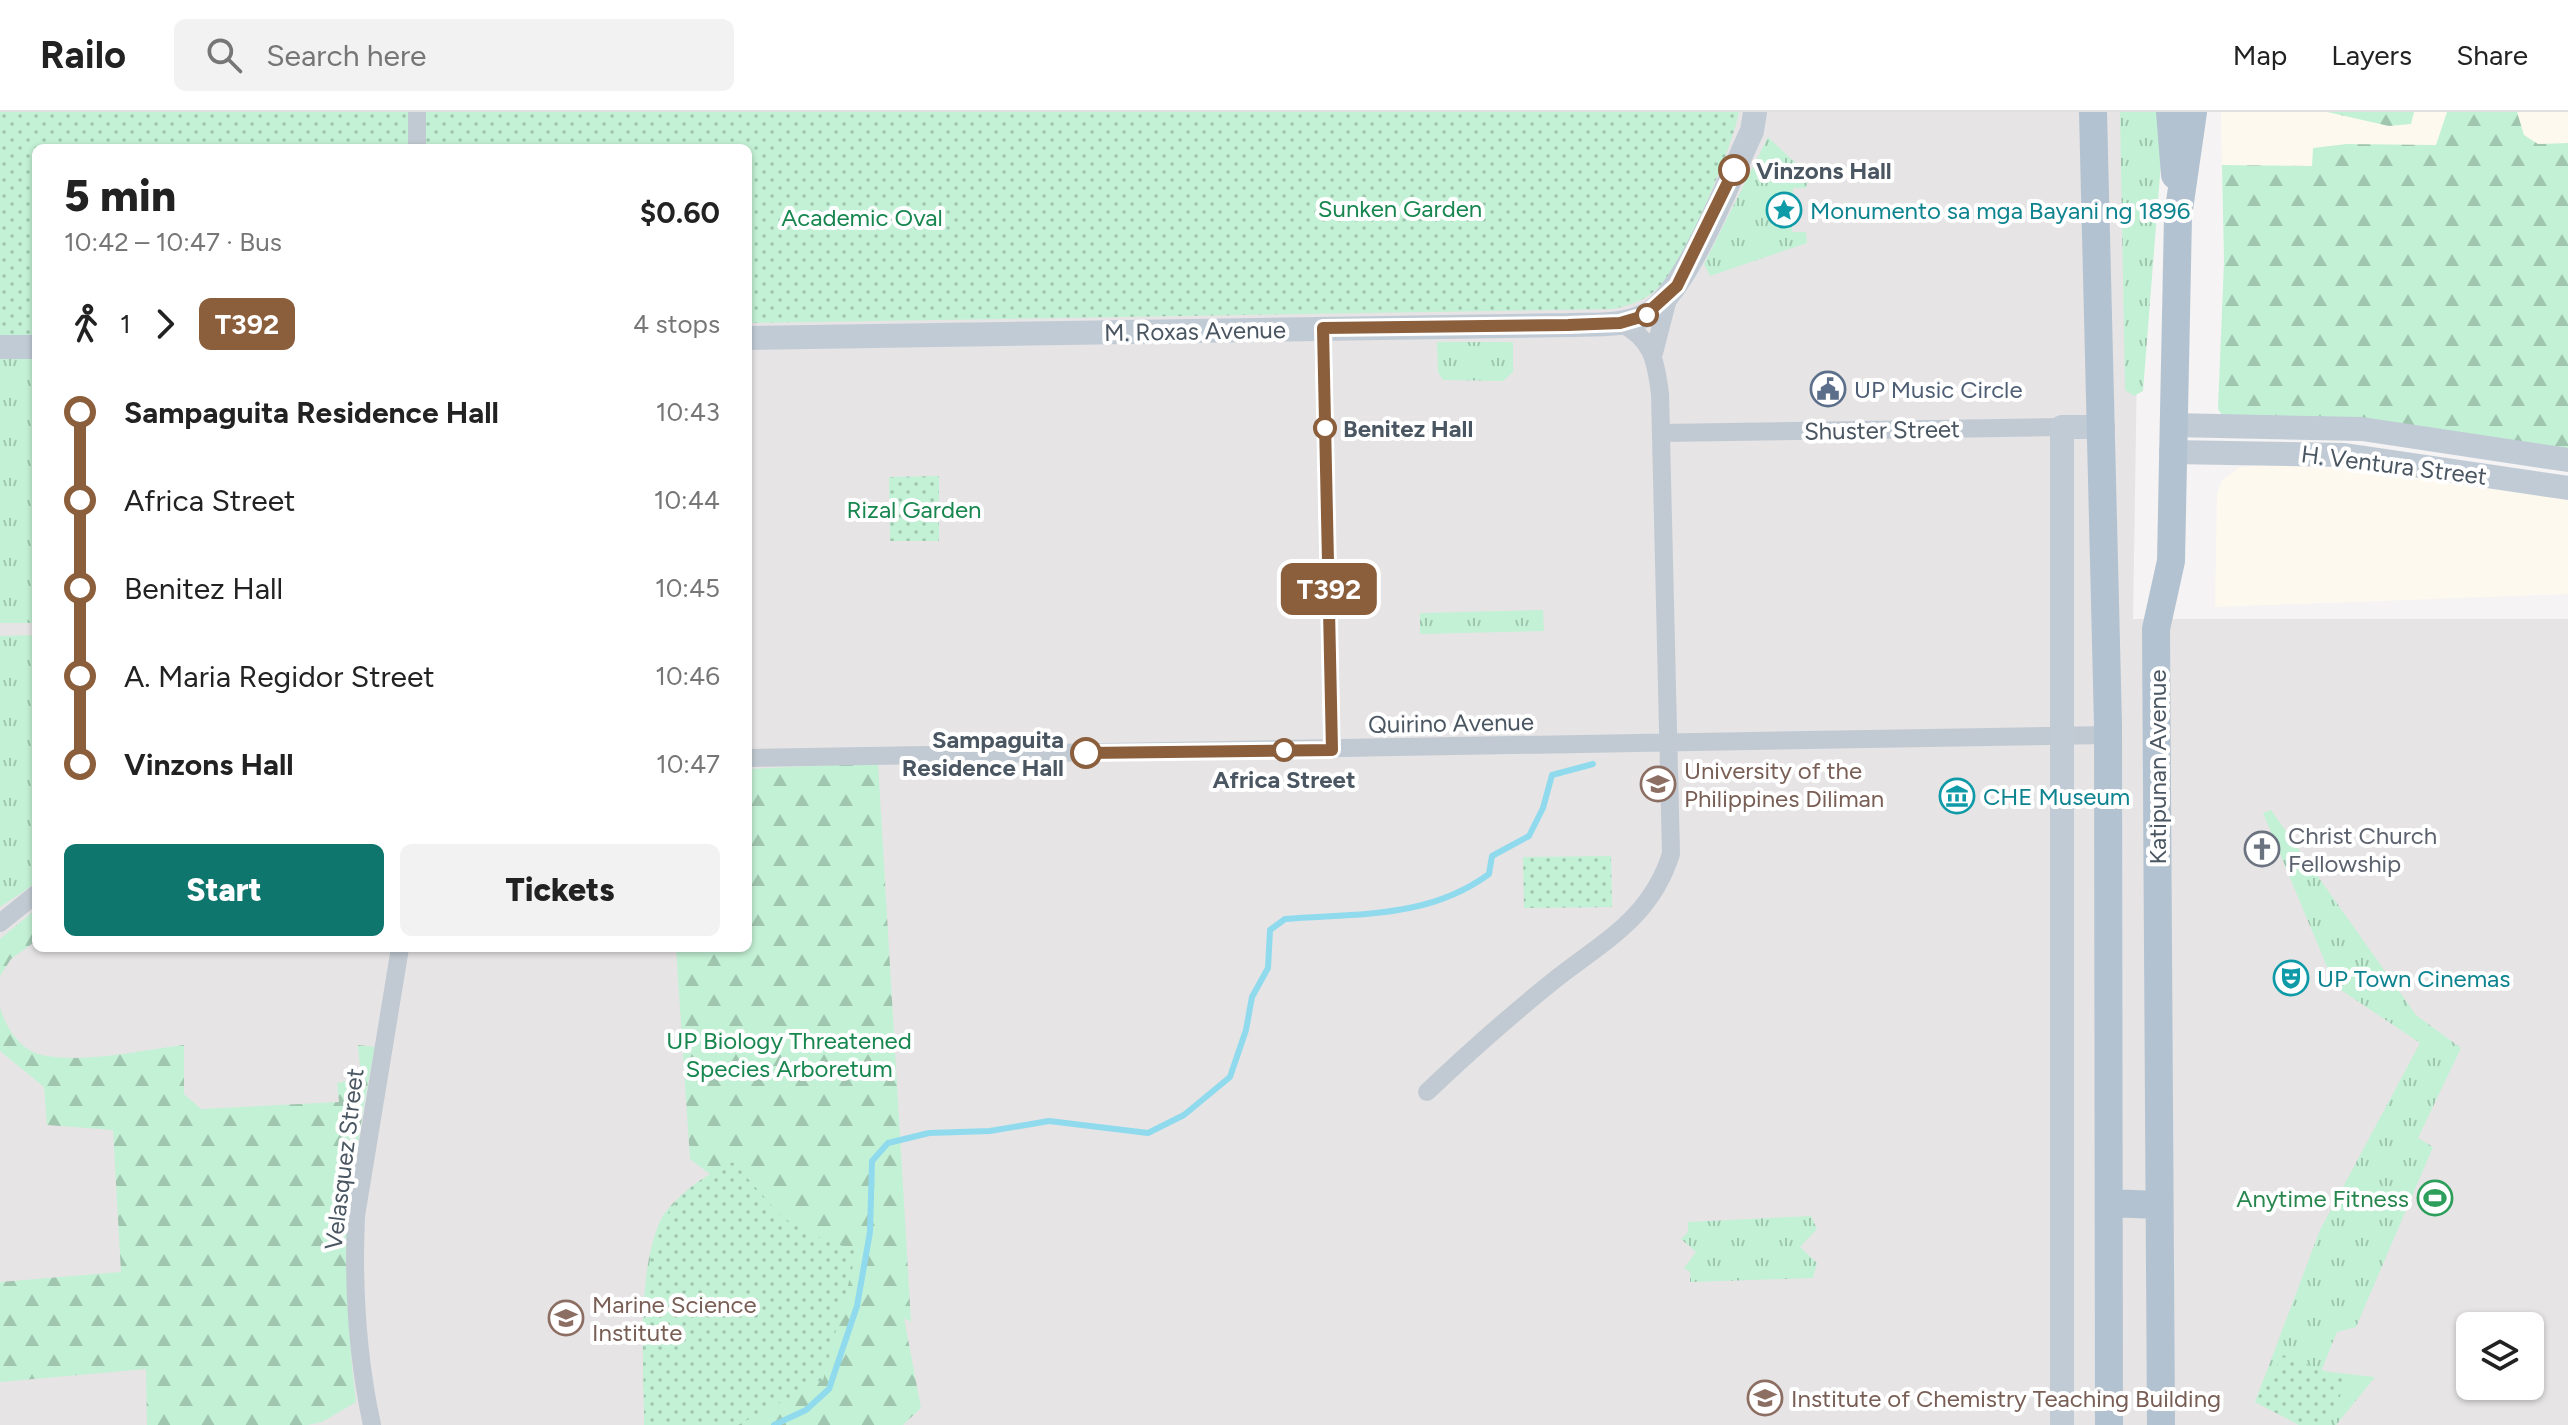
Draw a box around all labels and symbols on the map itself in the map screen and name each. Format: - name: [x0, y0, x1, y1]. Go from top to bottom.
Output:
- marker: Vinzons Hall: [1719, 155, 1749, 185]
- place label: Vinzons Hall: [1756, 156, 1892, 185]
- place icon: Monumento sa mga Bayani ng 1896: [1765, 191, 1803, 229]
- park label: Sunken Garden: [1318, 194, 1482, 223]
- place label: Monumento sa mga Bayani ng 1896: [1810, 196, 2190, 225]
- park label: Academic Oval: [781, 203, 943, 232]
- unlabelled marker: [1636, 304, 1658, 326]
- street label: M. Roxas Avenue: [1104, 315, 1286, 347]
- public building icon: UP Music Circle: [1809, 370, 1847, 408]
- place label: UP Music Circle: [1854, 375, 2023, 404]
- place label: Benitez Hall: [1343, 414, 1473, 443]
- street label: Shuster Street: [1804, 414, 1960, 446]
- marker: Benitez Hall: [1314, 417, 1336, 439]
- street label: H. Ventura Street: [2299, 439, 2489, 491]
- park label: Rizal Garden: [847, 495, 981, 524]
- line badge: T392: [1273, 563, 1385, 615]
- street label: Katipunan Avenue: [2143, 669, 2172, 865]
- street label: Quirino Avenue: [1368, 707, 1534, 739]
- place label: Sampaguita Residence Hall: [902, 725, 1064, 782]
- marker: Sampaguita Residence Hall: [1071, 738, 1101, 768]
- marker: Africa Street: [1273, 739, 1295, 761]
- place label: University of the Philippines Diliman: [1684, 756, 1884, 813]
- place label: Africa Street: [1212, 765, 1356, 794]
- school or university icon: University of the Philippines Diliman: [1639, 765, 1677, 803]
- museum icon: CHE Museum: [1938, 777, 1976, 815]
- place label: CHE Museum: [1983, 782, 2130, 811]
- place label: Christ Church Fellowship: [2288, 821, 2437, 878]
- church icon: Christ Church Fellowship: [2243, 830, 2281, 868]
- theatre icon: UP Town Cinemas: [2272, 959, 2310, 997]
- place label: UP Town Cinemas: [2317, 964, 2511, 993]
- park label: UP Biology Threatened Species Arboretum: [666, 1026, 912, 1083]
- street label: Velasquez Street: [318, 1067, 370, 1251]
- sports icon: Anytime Fitness: [2416, 1179, 2454, 1217]
- place label: Anytime Fitness: [2236, 1184, 2409, 1213]
- place label: Marine Science Institute: [592, 1290, 757, 1347]
- school or university icon: Marine Science Institute: [547, 1299, 585, 1337]
- school or university icon: Institute of Chemistry Teaching Building: [1746, 1379, 1784, 1417]
- place label: Institute of Chemistry Teaching Building: [1791, 1384, 2221, 1413]

